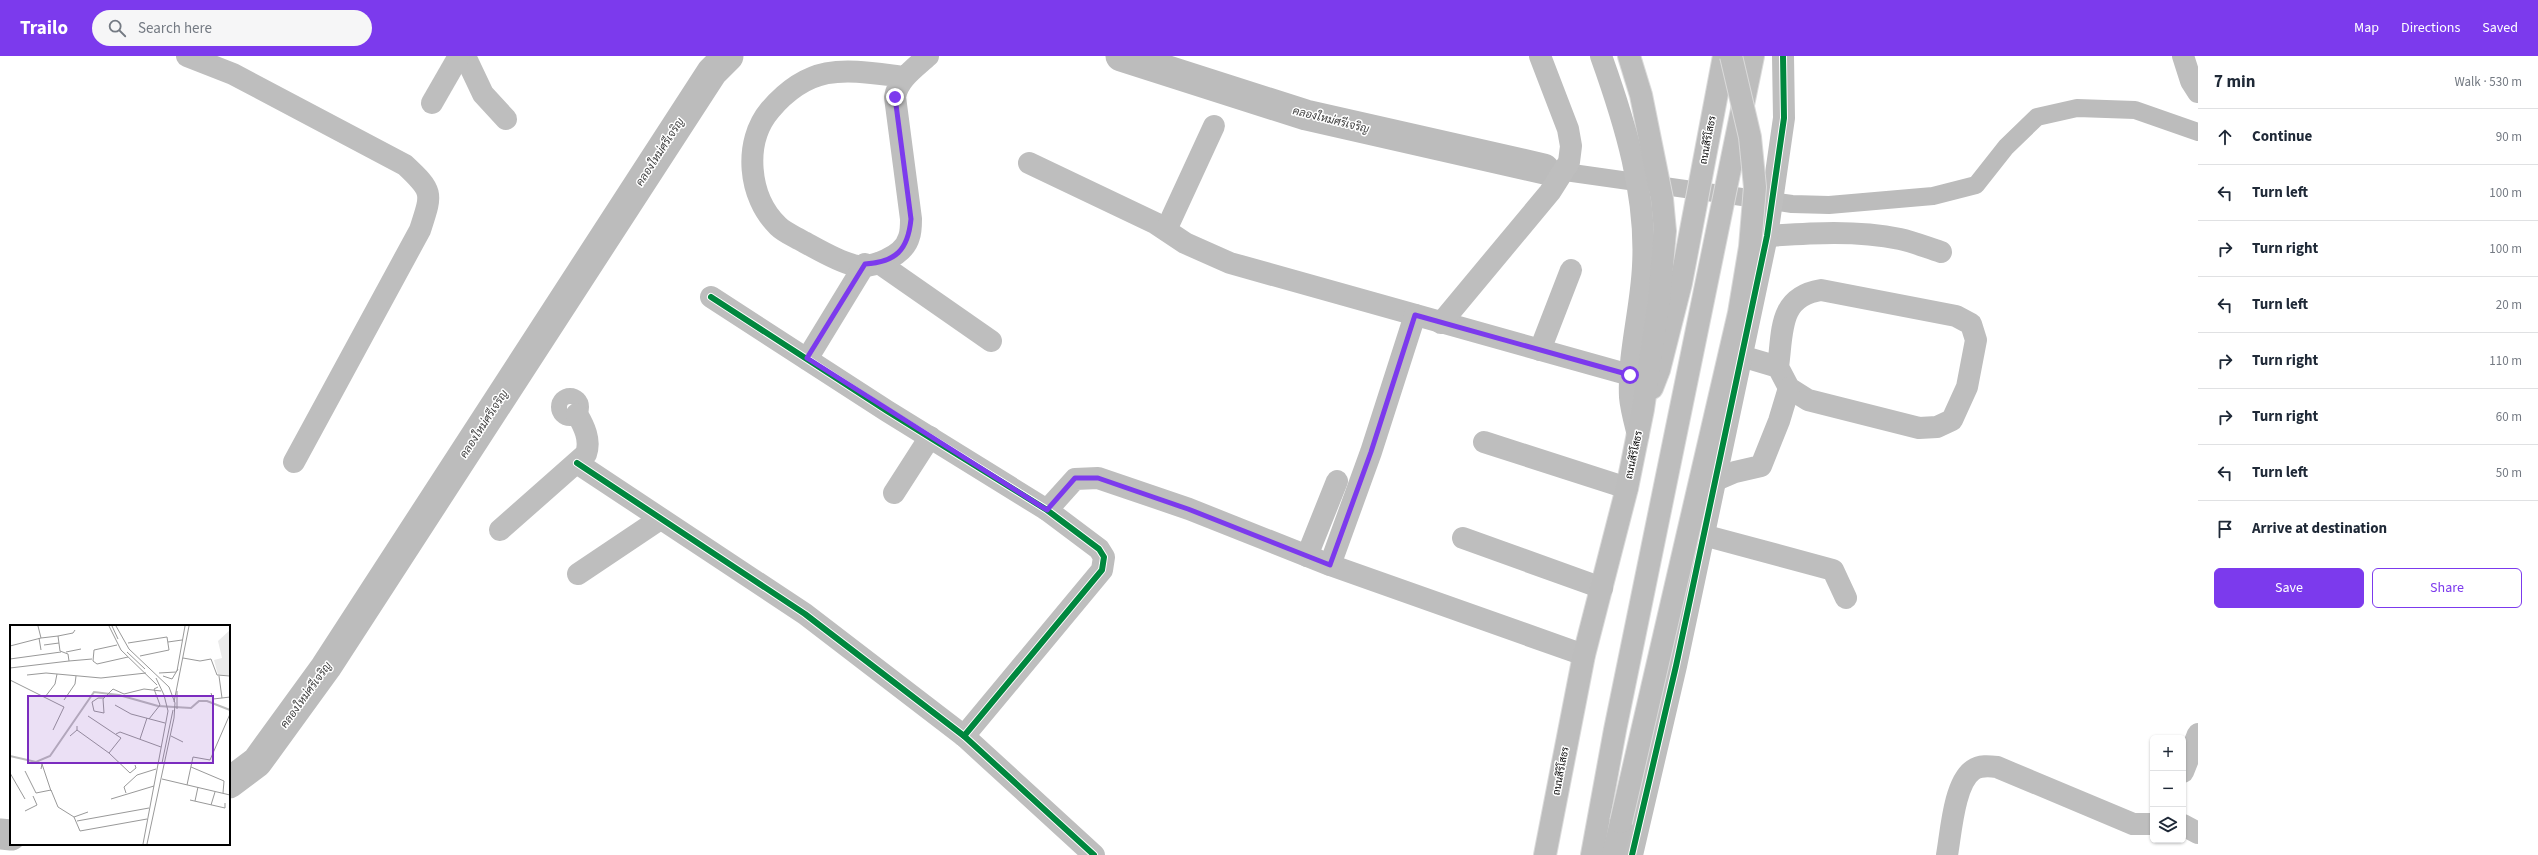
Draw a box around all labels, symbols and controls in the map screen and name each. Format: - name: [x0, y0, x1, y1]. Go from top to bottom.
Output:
- search box: [92, 10, 372, 46]
- text: Trailo: [20, 15, 68, 42]
- icon: search: [106, 17, 128, 39]
- text: Search here: [138, 18, 212, 39]
- text: Map: [2354, 18, 2379, 38]
- text: Directions: [2401, 18, 2460, 38]
- text: Saved: [2482, 18, 2518, 38]
- text: 7 min: [2214, 70, 2255, 94]
- text: Walk · 530 m: [2454, 73, 2522, 91]
- route end: [886, 88, 904, 106]
- water label: คลองใหม่ศรีเจริญ: [1291, 102, 1371, 137]
- water label: คลองใหม่ศรีเจริญ: [632, 114, 688, 189]
- street label: ถนนสิริโสธร: [1696, 114, 1720, 165]
- icon: ahead: [2214, 126, 2236, 148]
- text: Continue: [2252, 126, 2312, 147]
- text: 90 m: [2496, 128, 2522, 146]
- icon: left: [2214, 182, 2236, 204]
- text: Turn left: [2252, 182, 2308, 203]
- text: 100 m: [2489, 184, 2522, 202]
- icon: right: [2214, 238, 2236, 260]
- text: Turn right: [2252, 238, 2318, 259]
- text: 100 m: [2489, 240, 2522, 258]
- icon: left: [2214, 294, 2236, 316]
- text: Turn left: [2252, 294, 2308, 315]
- text: 20 m: [2496, 296, 2522, 314]
- icon: right: [2214, 350, 2236, 372]
- text: Turn right: [2252, 350, 2318, 371]
- text: 110 m: [2489, 352, 2522, 370]
- route start: [1621, 366, 1639, 384]
- water label: คลองใหม่ศรีเจริญ: [456, 386, 512, 461]
- icon: right: [2214, 406, 2236, 428]
- text: Turn right: [2252, 406, 2318, 427]
- text: 60 m: [2496, 408, 2522, 426]
- street label: ถนนสิริโสธร: [1622, 429, 1646, 480]
- icon: left: [2214, 462, 2236, 484]
- text: Turn left: [2252, 462, 2308, 483]
- text: 50 m: [2496, 464, 2522, 482]
- icon: arrive: [2214, 518, 2236, 540]
- text: Arrive at destination: [2252, 518, 2387, 539]
- button: Save: [2214, 568, 2364, 608]
- button: Share: [2372, 568, 2522, 608]
- inset map: [10, 625, 230, 845]
- water label: คลองใหม่ศรีเจริญ: [276, 658, 335, 731]
- map controls: [2150, 735, 2186, 843]
- button: +: [2150, 735, 2186, 771]
- street label: ถนนสิริโสธร: [1549, 745, 1573, 796]
- button: −: [2150, 771, 2186, 807]
- button: layers: [2150, 807, 2186, 843]

